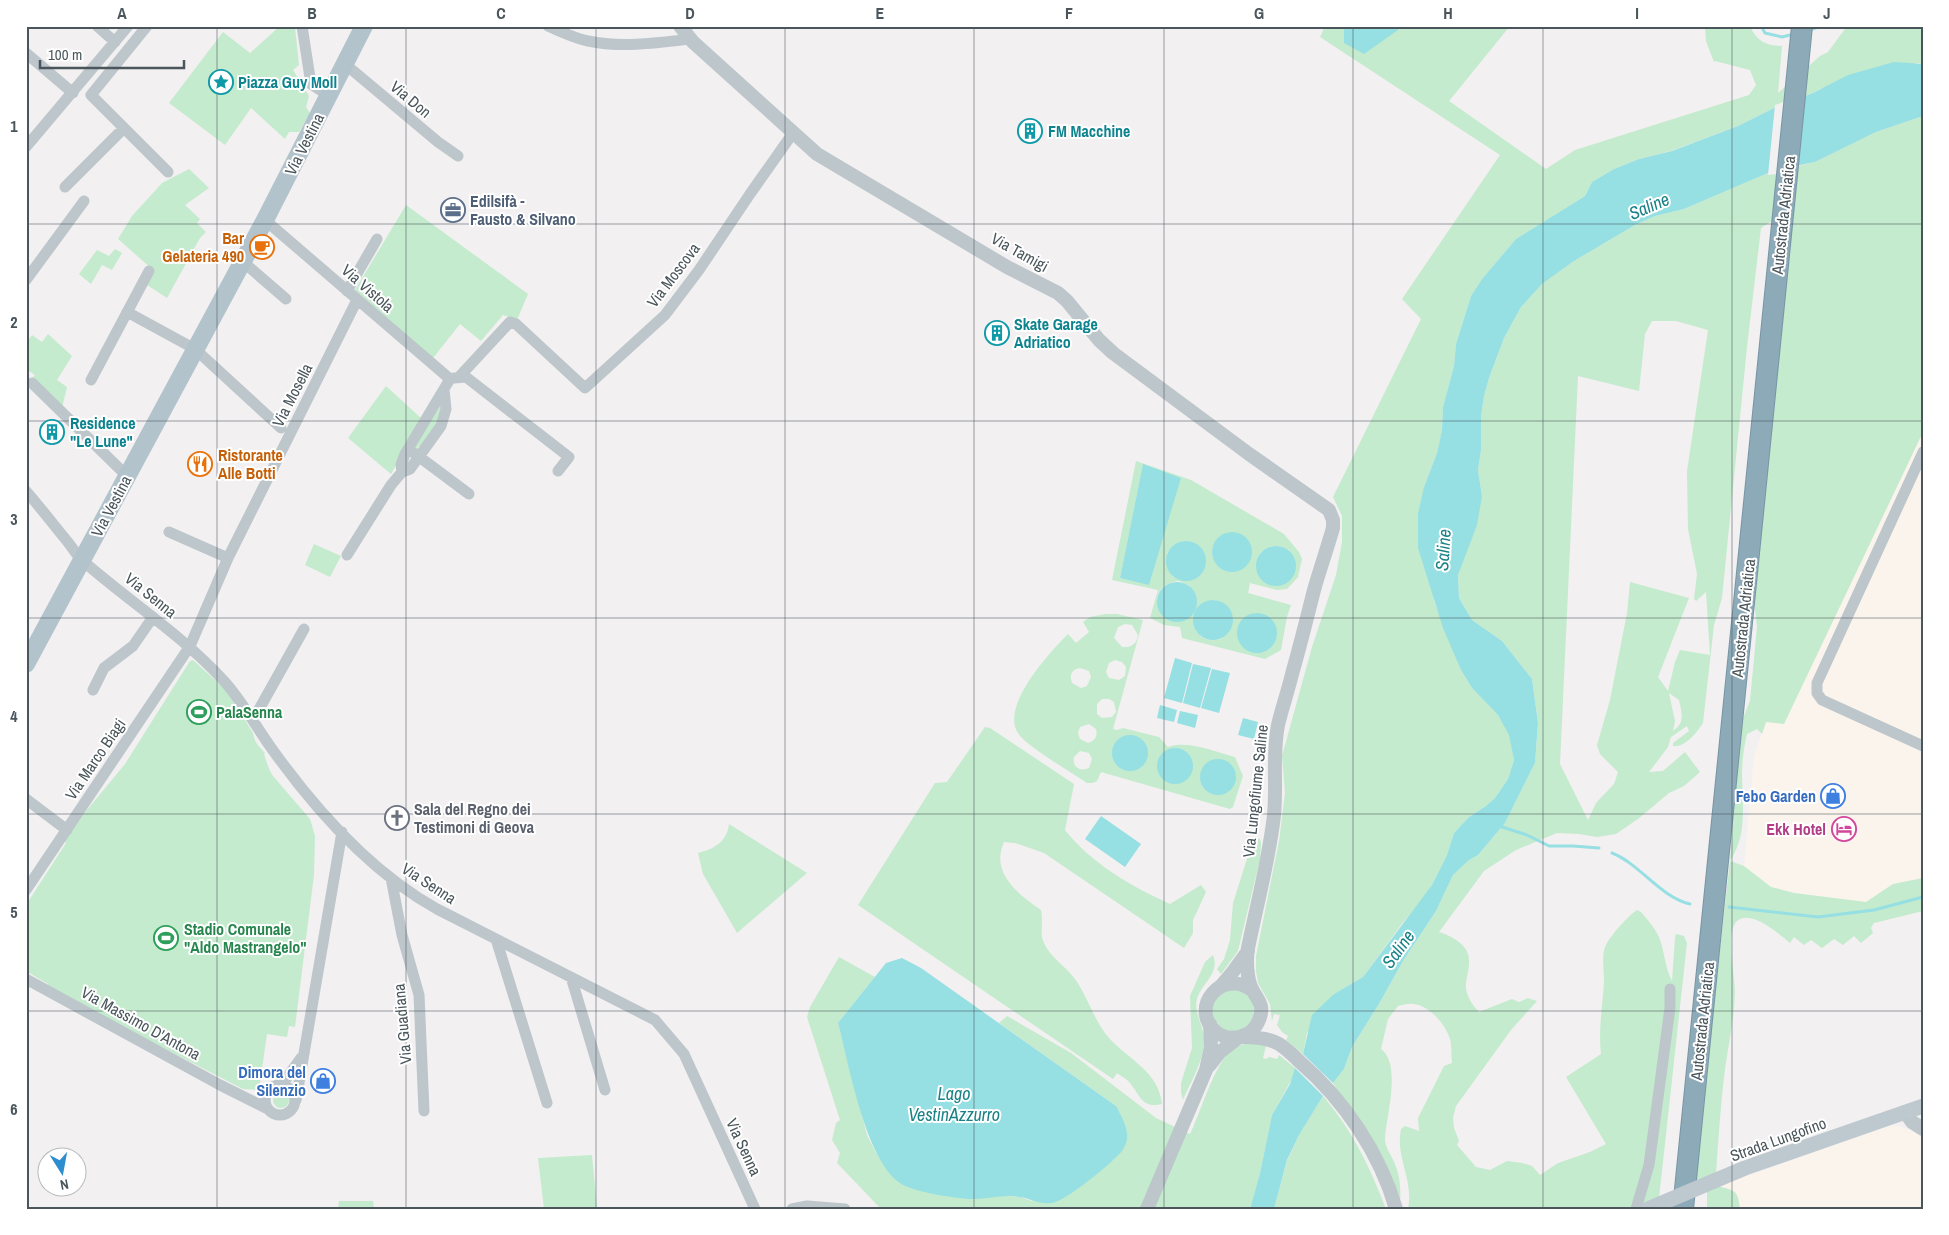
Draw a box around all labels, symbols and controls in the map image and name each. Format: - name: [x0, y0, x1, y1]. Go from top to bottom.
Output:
- text: A: [117, 2, 127, 24]
- text: B: [307, 2, 317, 24]
- text: C: [496, 2, 506, 24]
- text: D: [685, 2, 695, 24]
- text: E: [876, 2, 885, 24]
- text: F: [1065, 2, 1073, 24]
- text: G: [1254, 2, 1264, 24]
- text: H: [1443, 2, 1453, 24]
- text: I: [1635, 2, 1639, 24]
- text: J: [1823, 2, 1831, 24]
- scale bar: [40, 38, 184, 70]
- text: 100 m: [48, 44, 82, 65]
- place icon: Piazza Guy Moll: [208, 69, 234, 95]
- place label: Piazza Guy Moll: [238, 71, 337, 93]
- street label: Via Don: [386, 75, 436, 123]
- street label: Via Vestina: [279, 109, 329, 179]
- text: 1: [10, 115, 18, 137]
- building icon: FM Macchine: [1017, 118, 1043, 144]
- place label: FM Macchine: [1048, 120, 1130, 142]
- street label: Autostrada Adriatica: [1766, 154, 1800, 276]
- water label: Saline: [1625, 186, 1673, 226]
- place label: Edilsifà - Fausto & Silvano: [470, 190, 576, 230]
- office icon: Edilsifà - Fausto & Silvano: [440, 197, 466, 223]
- place label: Bar Gelateria 490: [162, 227, 245, 267]
- street label: Via Tamigi: [987, 227, 1053, 277]
- cafe icon: Bar Gelateria 490: [249, 234, 275, 260]
- street label: Via Moscova: [641, 238, 705, 312]
- street label: Via Vistola: [337, 259, 400, 317]
- text: 2: [10, 311, 18, 333]
- place label: Skate Garage Adriatico: [1014, 313, 1098, 353]
- building icon: Skate Garage Adriatico: [984, 320, 1010, 346]
- street label: Via Mosella: [267, 359, 318, 430]
- place label: Residence "Le Lune": [70, 412, 136, 452]
- building icon: Residence "Le Lune": [39, 419, 65, 445]
- place label: Ristorante Alle Botti: [218, 444, 283, 484]
- restaurant icon: Ristorante Alle Botti: [187, 451, 213, 477]
- street label: Via Vestina: [86, 471, 137, 541]
- text: 3: [10, 508, 18, 530]
- water label: Saline: [1429, 528, 1457, 572]
- street label: Autostrada Adriatica: [1726, 557, 1760, 679]
- street label: Via Senna: [120, 567, 182, 623]
- sports icon: PalaSenna: [186, 699, 212, 725]
- place label: PalaSenna: [216, 701, 283, 723]
- text: 4: [10, 705, 18, 727]
- street label: Via Marco Biagi: [60, 714, 130, 804]
- street label: Via Lungofiume Saline: [1237, 724, 1273, 858]
- shop icon: Febo Garden: [1820, 783, 1846, 809]
- place label: Febo Garden: [1736, 785, 1816, 807]
- place label: Sala del Regno dei Testimoni di Geova: [414, 798, 535, 838]
- church icon: Sala del Regno dei Testimoni di Geova: [384, 805, 410, 831]
- hotel icon: Ekk Hotel: [1831, 816, 1857, 842]
- place label: Ekk Hotel: [1766, 818, 1826, 840]
- street label: Via Senna: [397, 857, 461, 909]
- text: 5: [10, 901, 18, 923]
- place label: Stadio Comunale "Aldo Mastrangelo": [184, 918, 307, 958]
- sports icon: Stadio Comunale "Aldo Mastrangelo": [153, 925, 179, 951]
- water label: Saline: [1376, 925, 1420, 973]
- street label: Autostrada Adriatica: [1685, 960, 1719, 1082]
- street label: Via Massimo D'Antona: [77, 981, 205, 1065]
- street label: Via Guadiana: [387, 982, 416, 1065]
- place label: Dimora del Silenzio: [238, 1061, 306, 1101]
- shop icon: Dimora del Silenzio: [310, 1068, 336, 1094]
- water label: Lago VestinAzzurro: [908, 1081, 1000, 1127]
- text: 6: [10, 1098, 18, 1120]
- street label: Strada Lungofino: [1727, 1111, 1829, 1167]
- street label: Via Senna: [721, 1115, 767, 1180]
- north arrow: [38, 1148, 88, 1198]
- text: N: [59, 1175, 70, 1194]

